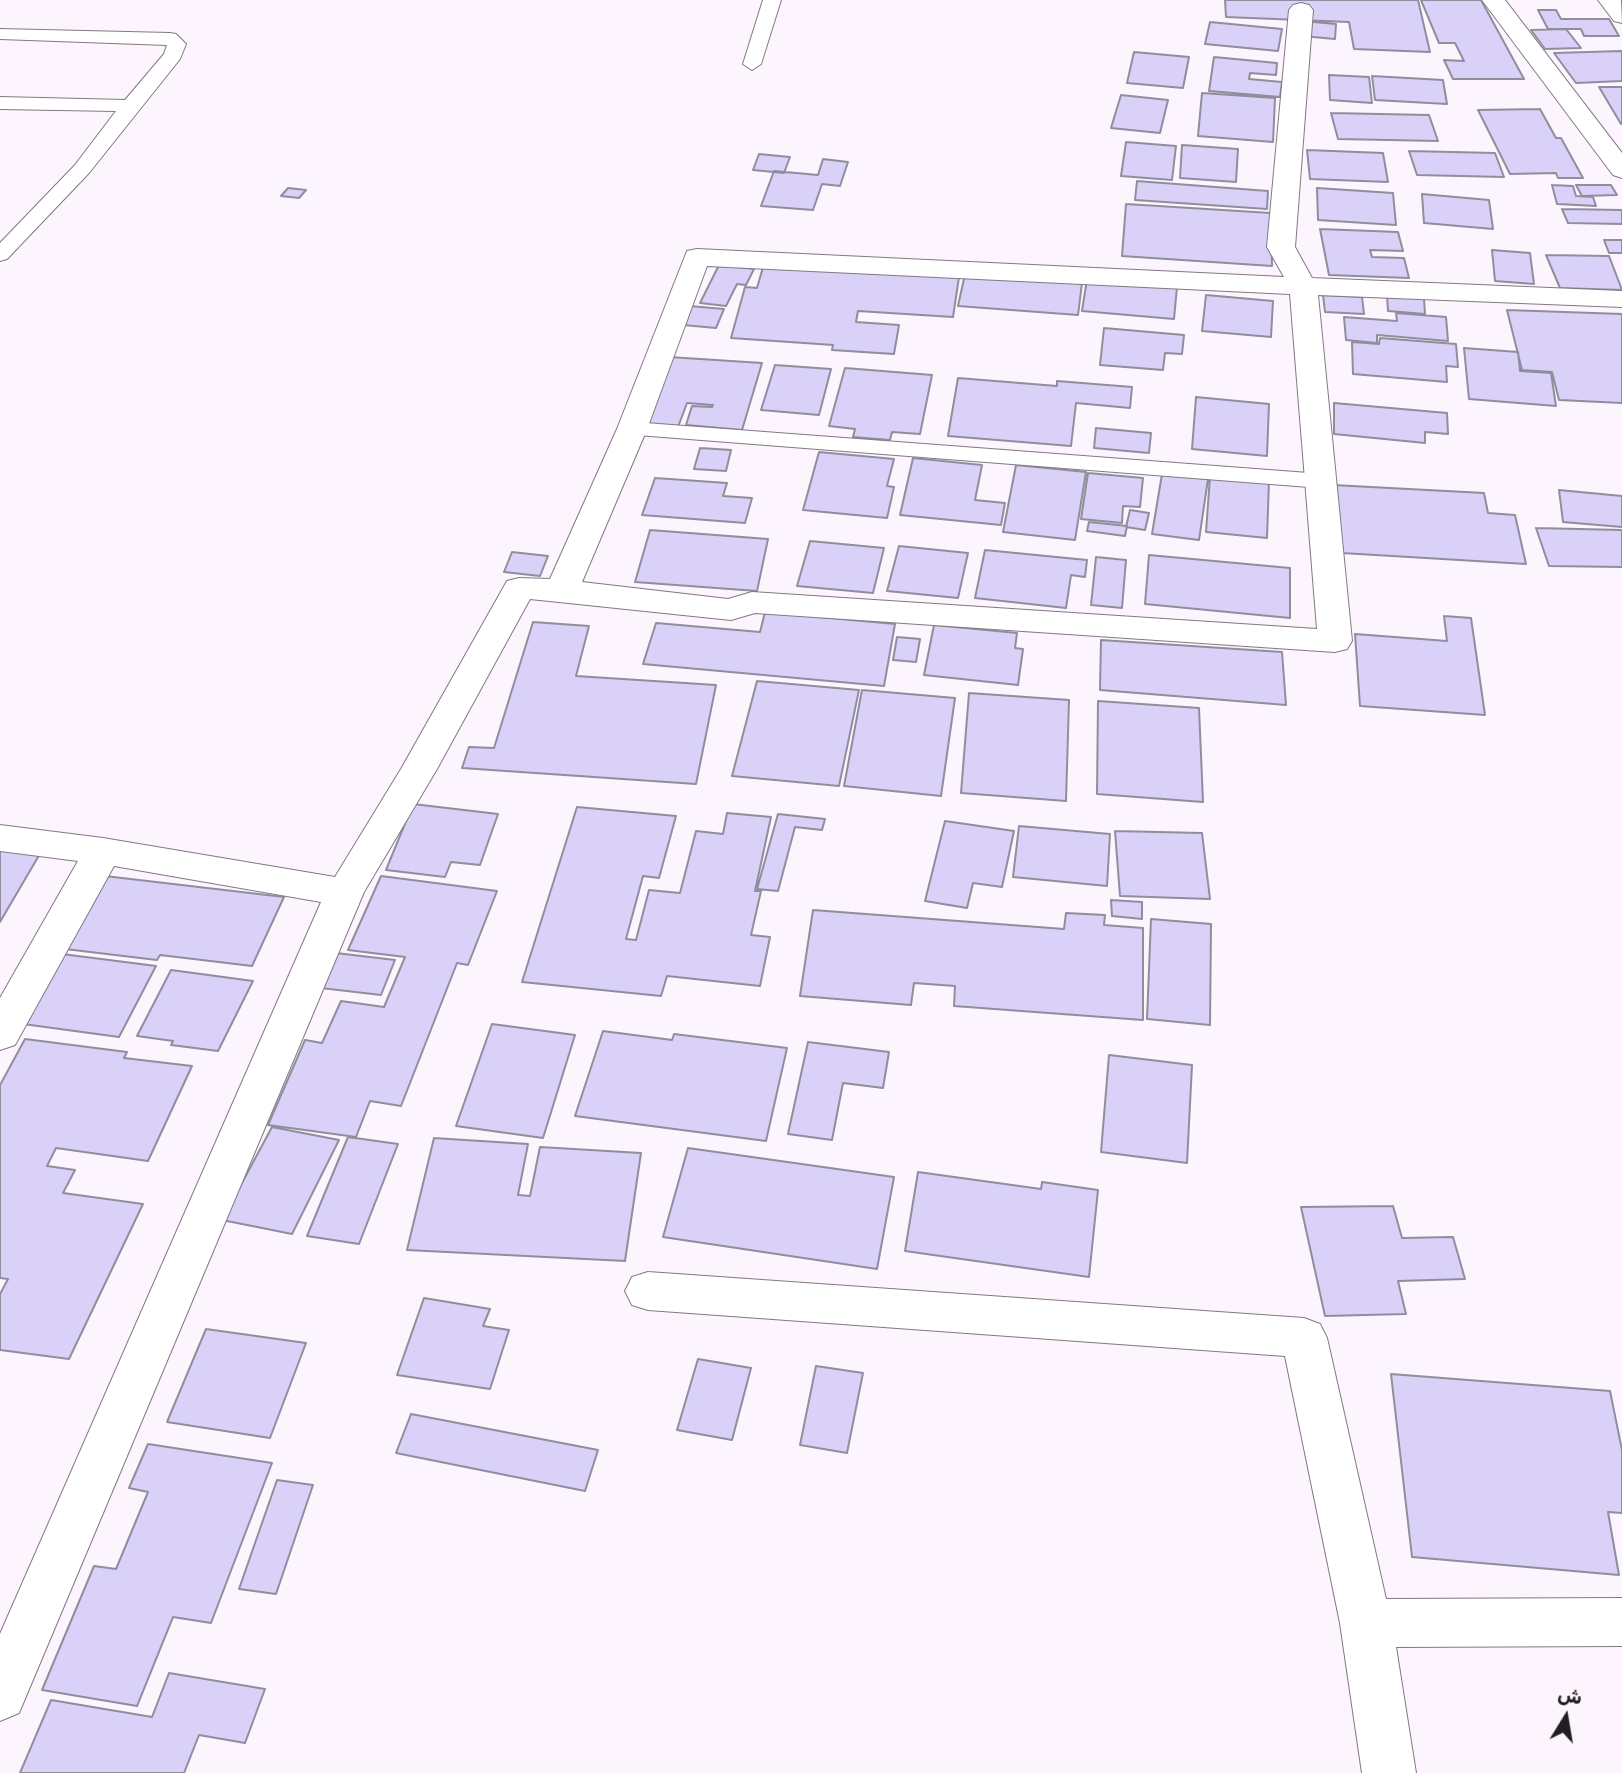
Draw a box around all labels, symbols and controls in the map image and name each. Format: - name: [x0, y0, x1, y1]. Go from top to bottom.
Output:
- north arrow: [1531, 1682, 1601, 1752]
- text: ش: [1556, 1682, 1584, 1709]

